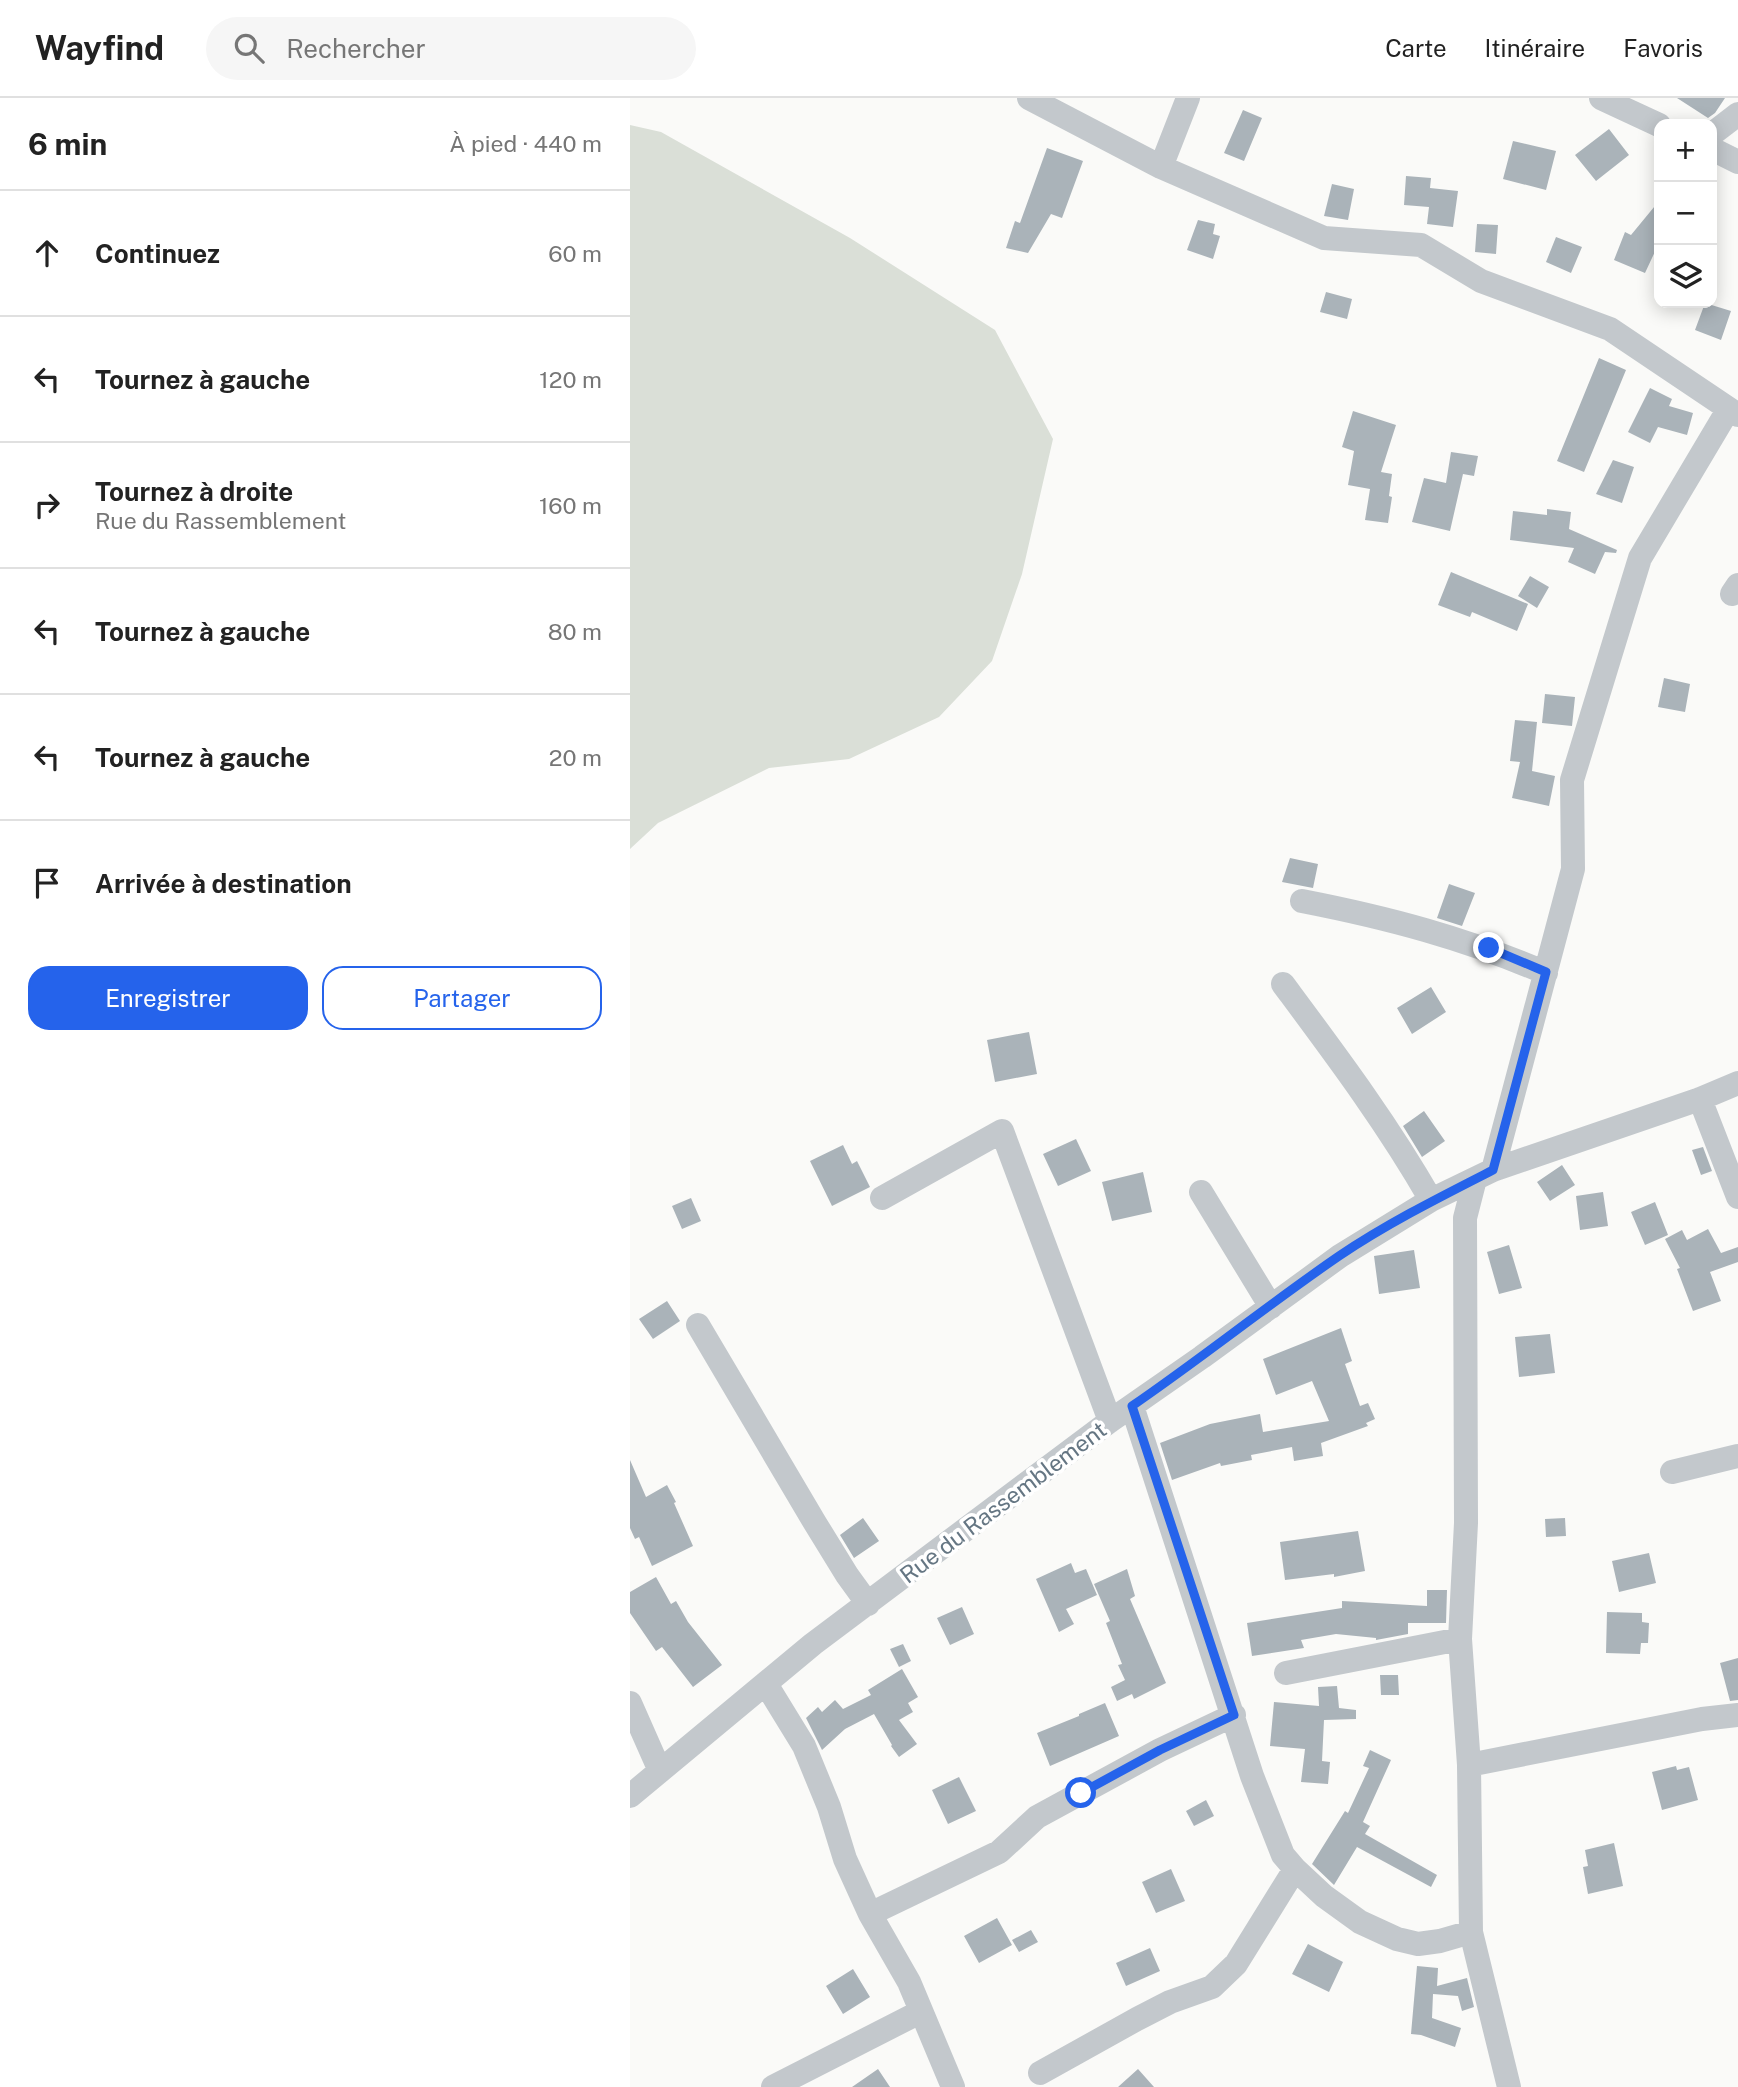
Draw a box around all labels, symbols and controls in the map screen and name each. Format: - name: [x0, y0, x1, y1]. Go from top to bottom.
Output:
- search box: [206, 17, 696, 80]
- text: Wayfind: [35, 29, 164, 67]
- icon: search: [230, 29, 268, 67]
- text: Rechercher: [286, 33, 426, 64]
- text: Carte: [1385, 34, 1447, 62]
- text: Itinéraire: [1485, 34, 1585, 62]
- text: Favoris: [1623, 34, 1703, 62]
- map controls: [1654, 119, 1717, 308]
- button: +: [1654, 119, 1717, 182]
- text: 6 min: [28, 126, 107, 162]
- text: À pied · 440 m: [449, 130, 602, 157]
- button: −: [1654, 182, 1717, 245]
- icon: ahead: [28, 234, 66, 272]
- text: Continuez: [95, 238, 220, 269]
- text: 60 m: [548, 240, 602, 267]
- button: layers: [1654, 245, 1717, 308]
- icon: left: [28, 360, 66, 398]
- text: Tournez à gauche: [95, 364, 310, 395]
- text: 120 m: [539, 366, 602, 393]
- text: Tournez à droite: [95, 476, 293, 507]
- icon: right: [28, 486, 66, 524]
- text: 160 m: [539, 492, 602, 519]
- text: Rue du Rassemblement: [95, 507, 346, 534]
- icon: left: [28, 612, 66, 650]
- text: Tournez à gauche: [95, 616, 310, 647]
- text: 80 m: [548, 618, 602, 645]
- icon: left: [28, 738, 66, 776]
- text: Tournez à gauche: [95, 742, 310, 773]
- text: 20 m: [549, 744, 602, 771]
- icon: arrive: [28, 864, 66, 902]
- text: Arrivée à destination: [95, 868, 352, 899]
- route end: [1473, 932, 1504, 963]
- button: Enregistrer: [28, 966, 308, 1030]
- button: Partager: [322, 966, 602, 1030]
- street label: Rue du Rassemblement: [894, 1416, 1112, 1588]
- route start: [1065, 1777, 1096, 1808]

